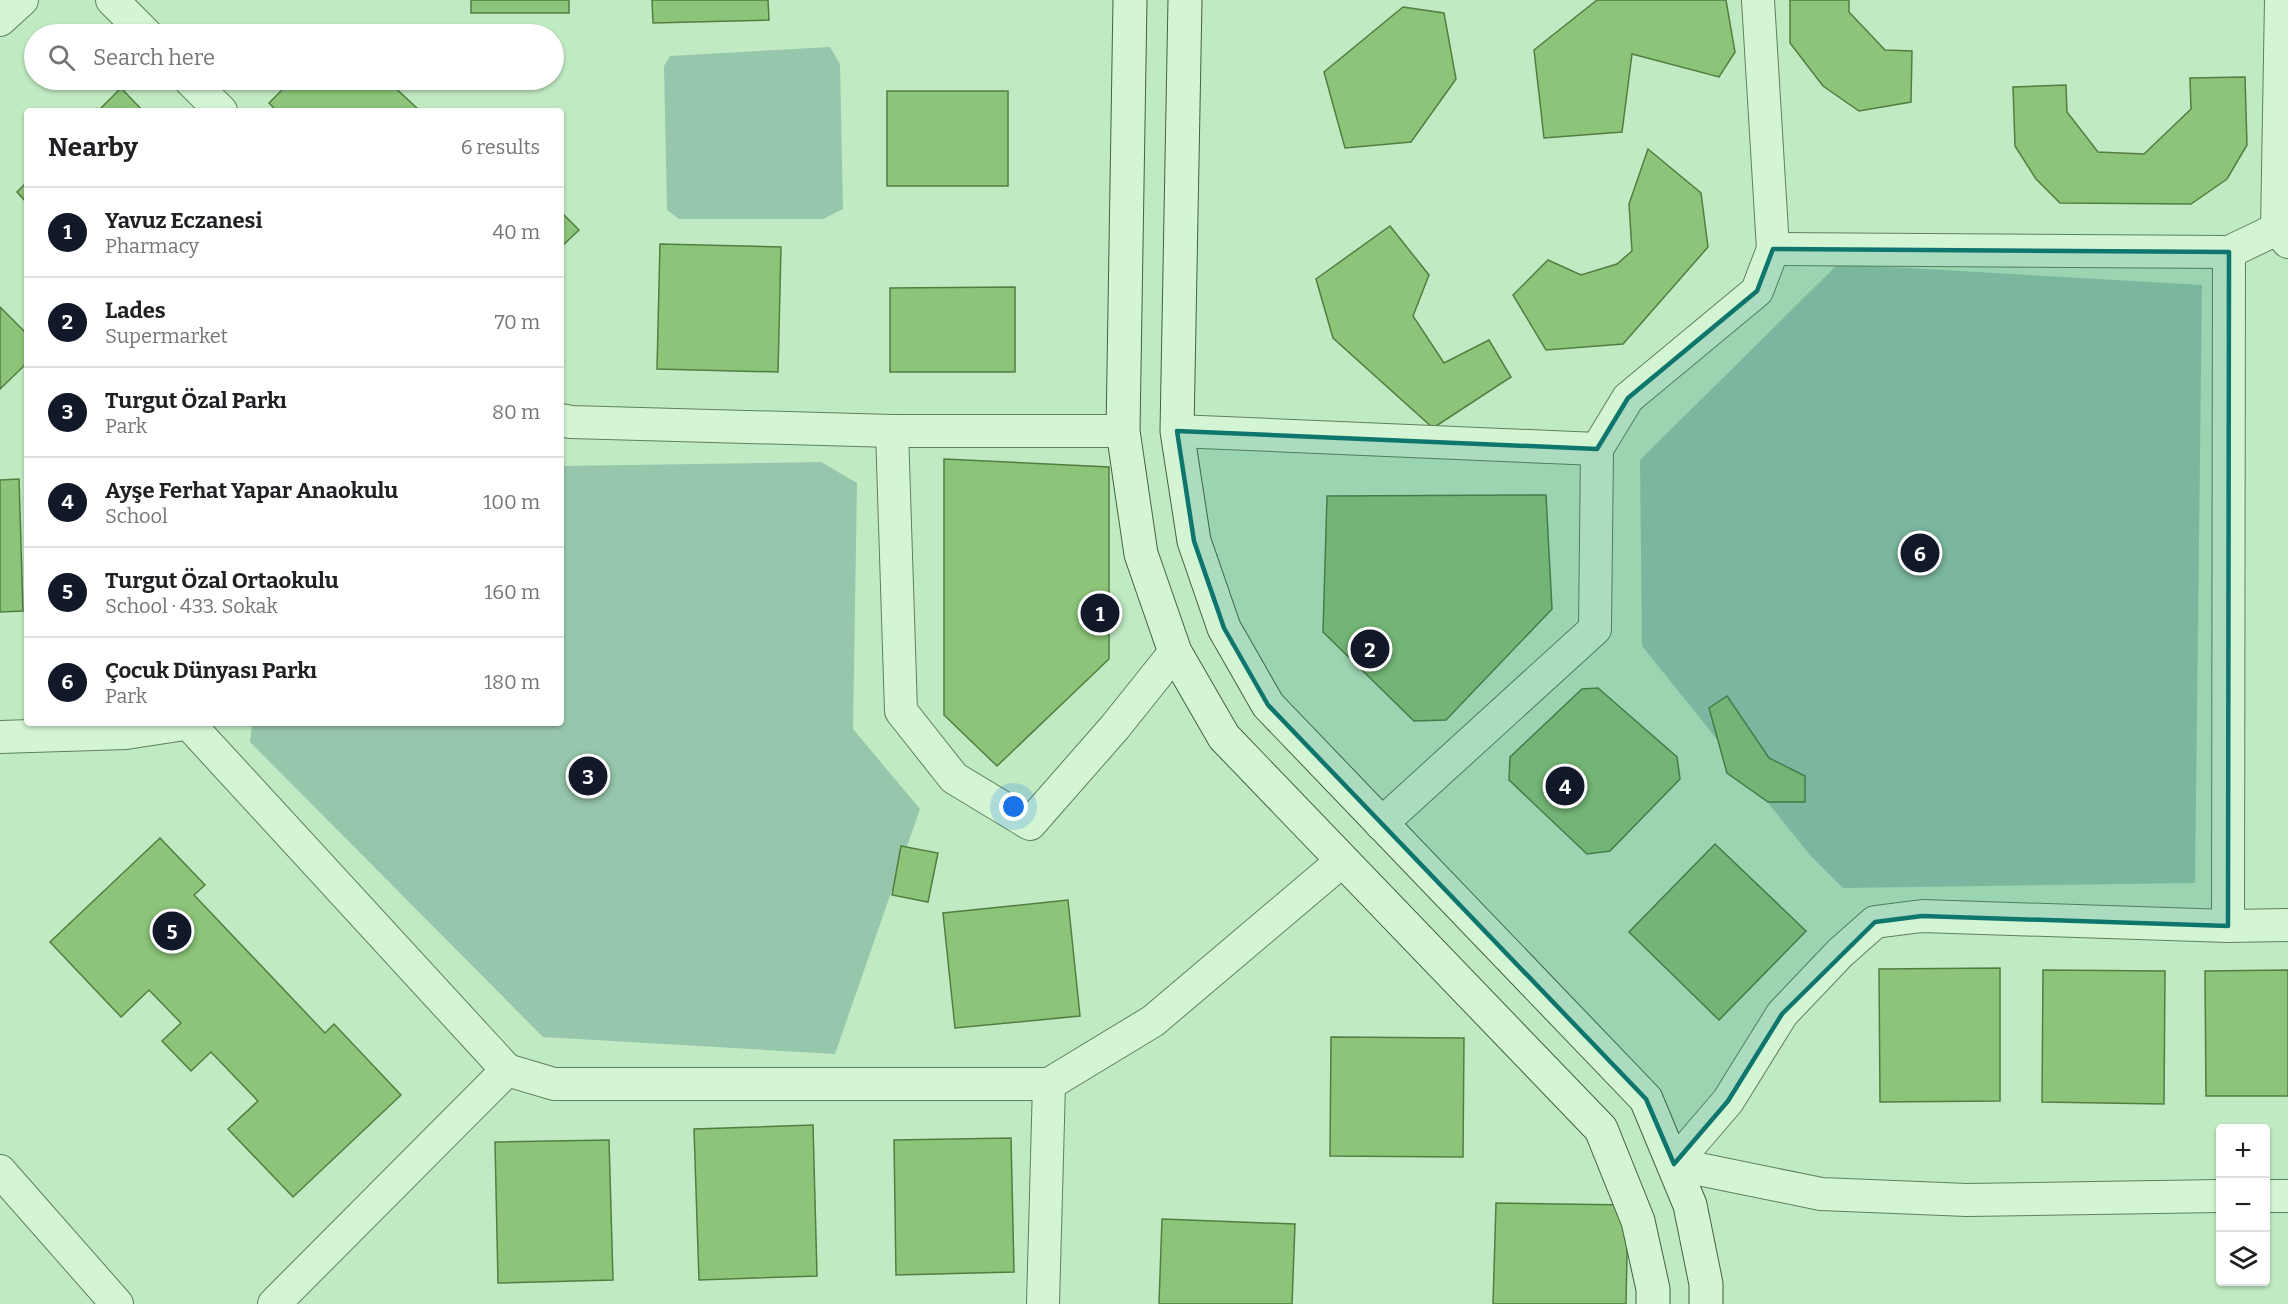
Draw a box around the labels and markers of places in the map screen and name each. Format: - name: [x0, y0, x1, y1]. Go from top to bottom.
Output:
- pin: 6: [1900, 530, 1940, 576]
- pin: 1: [1080, 590, 1120, 636]
- pin: 2: [1350, 626, 1390, 672]
- pin: 3: [568, 754, 608, 798]
- pin: 4: [1546, 764, 1584, 808]
- pin: 5: [152, 908, 192, 954]

